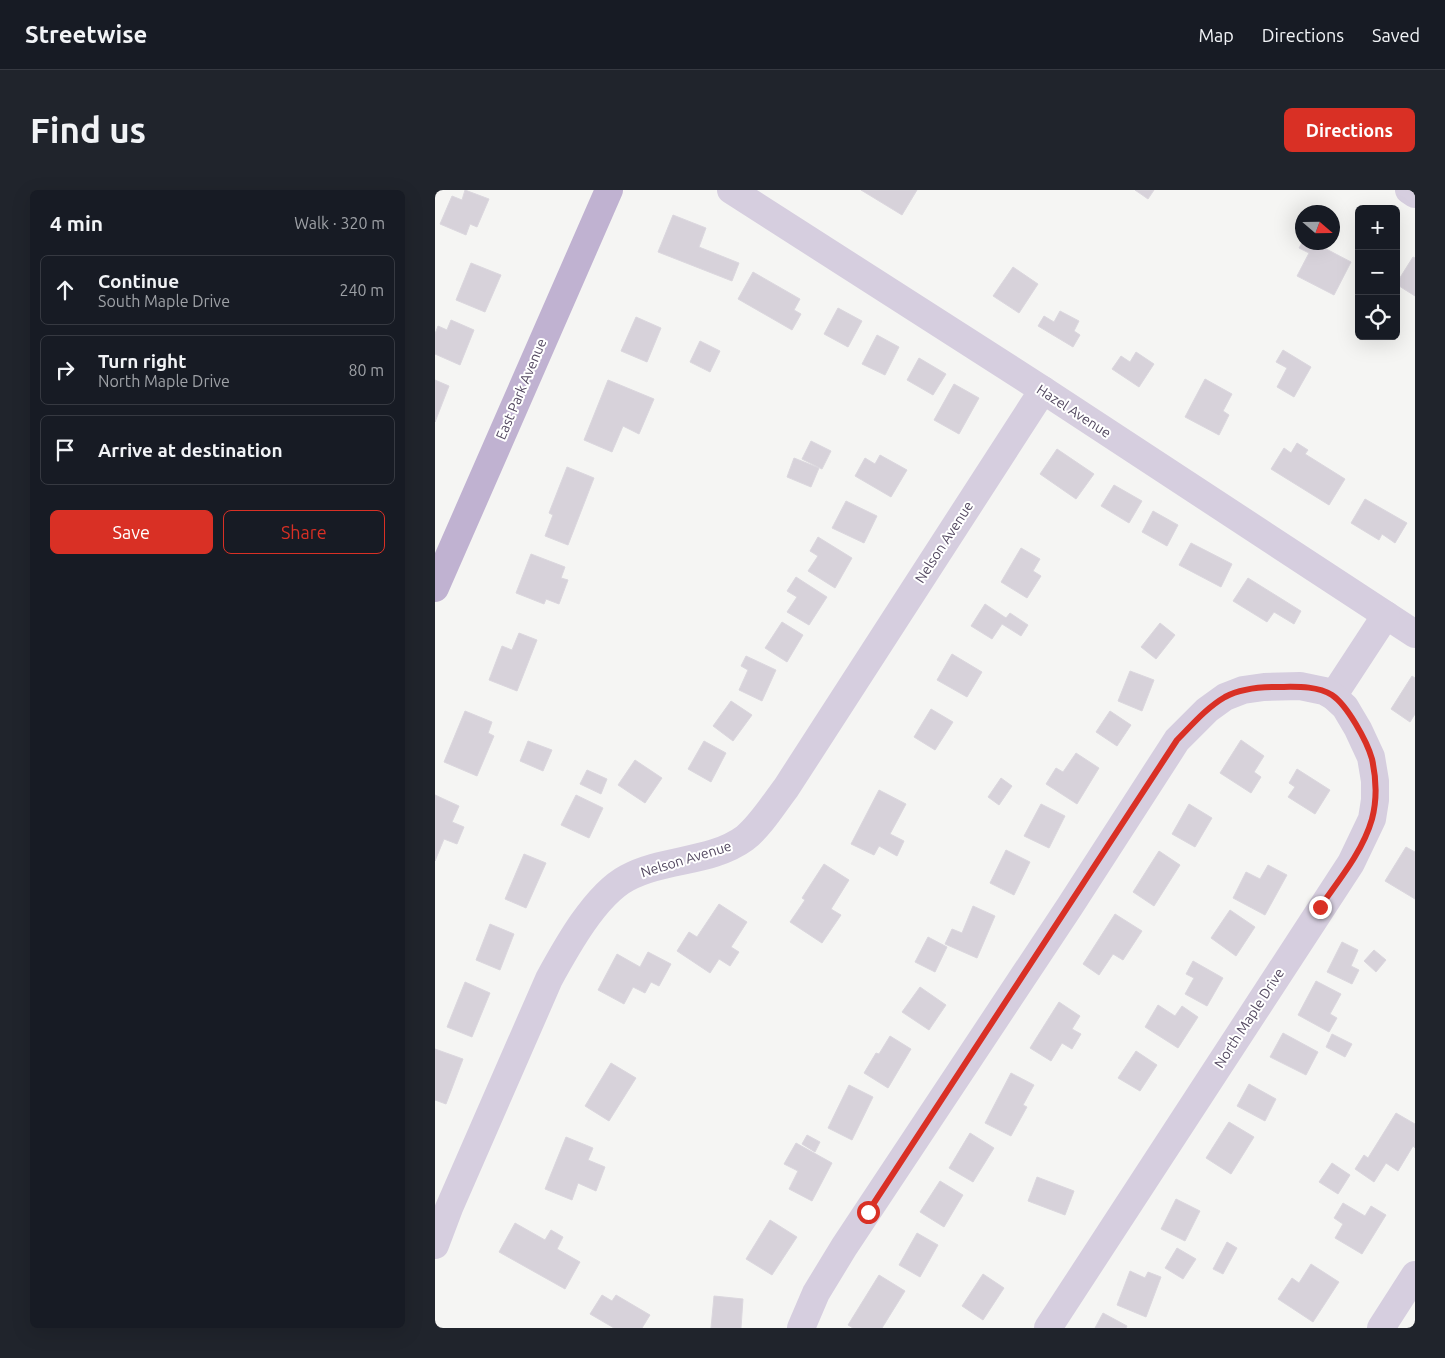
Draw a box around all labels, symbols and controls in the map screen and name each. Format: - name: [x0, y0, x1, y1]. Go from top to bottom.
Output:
- text: Streetwise: [25, 21, 147, 48]
- text: Map: [1198, 25, 1234, 45]
- text: Directions: [1262, 25, 1344, 45]
- text: Saved: [1372, 25, 1420, 45]
- button: Directions: [1284, 108, 1415, 152]
- text: Find us: [30, 110, 146, 150]
- north arrow: [1295, 205, 1340, 250]
- map controls: [1355, 205, 1400, 340]
- button: +: [1355, 205, 1400, 250]
- text: 4 min: [50, 211, 103, 235]
- text: Walk · 320 m: [294, 214, 385, 232]
- button: −: [1355, 250, 1400, 295]
- text: Continue: [98, 270, 179, 292]
- icon: ahead: [51, 276, 79, 304]
- text: 240 m: [339, 281, 384, 299]
- text: South Maple Drive: [98, 292, 230, 310]
- button: locate: [1355, 295, 1400, 340]
- street label: East Park Avenue: [493, 336, 549, 442]
- text: Turn right: [98, 350, 186, 372]
- icon: right: [51, 356, 79, 384]
- text: 80 m: [348, 361, 384, 379]
- text: North Maple Drive: [98, 372, 230, 390]
- street label: Hazel Avenue: [1034, 381, 1114, 441]
- icon: arrive: [51, 436, 79, 464]
- text: Arrive at destination: [98, 439, 283, 461]
- street label: Nelson Avenue: [912, 498, 976, 586]
- button: Save: [50, 510, 213, 554]
- button: Share: [223, 510, 385, 554]
- street label: Nelson Avenue: [639, 838, 733, 880]
- route end: [1309, 896, 1332, 919]
- street label: North Maple Drive: [1211, 965, 1287, 1071]
- route start: [857, 1201, 880, 1224]

